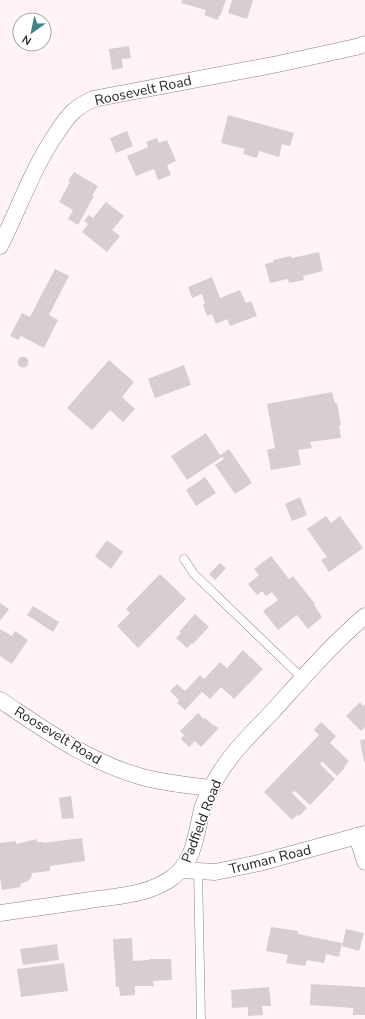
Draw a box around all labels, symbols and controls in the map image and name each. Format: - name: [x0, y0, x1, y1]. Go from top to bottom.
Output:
- north arrow: [12, 12, 52, 52]
- text: N: [19, 31, 34, 48]
- street label: Roosevelt Road: [93, 71, 193, 110]
- street label: Roosevelt Road: [11, 702, 105, 769]
- street label: Padfield Road: [177, 777, 226, 866]
- street label: Truman Road: [227, 840, 313, 879]

